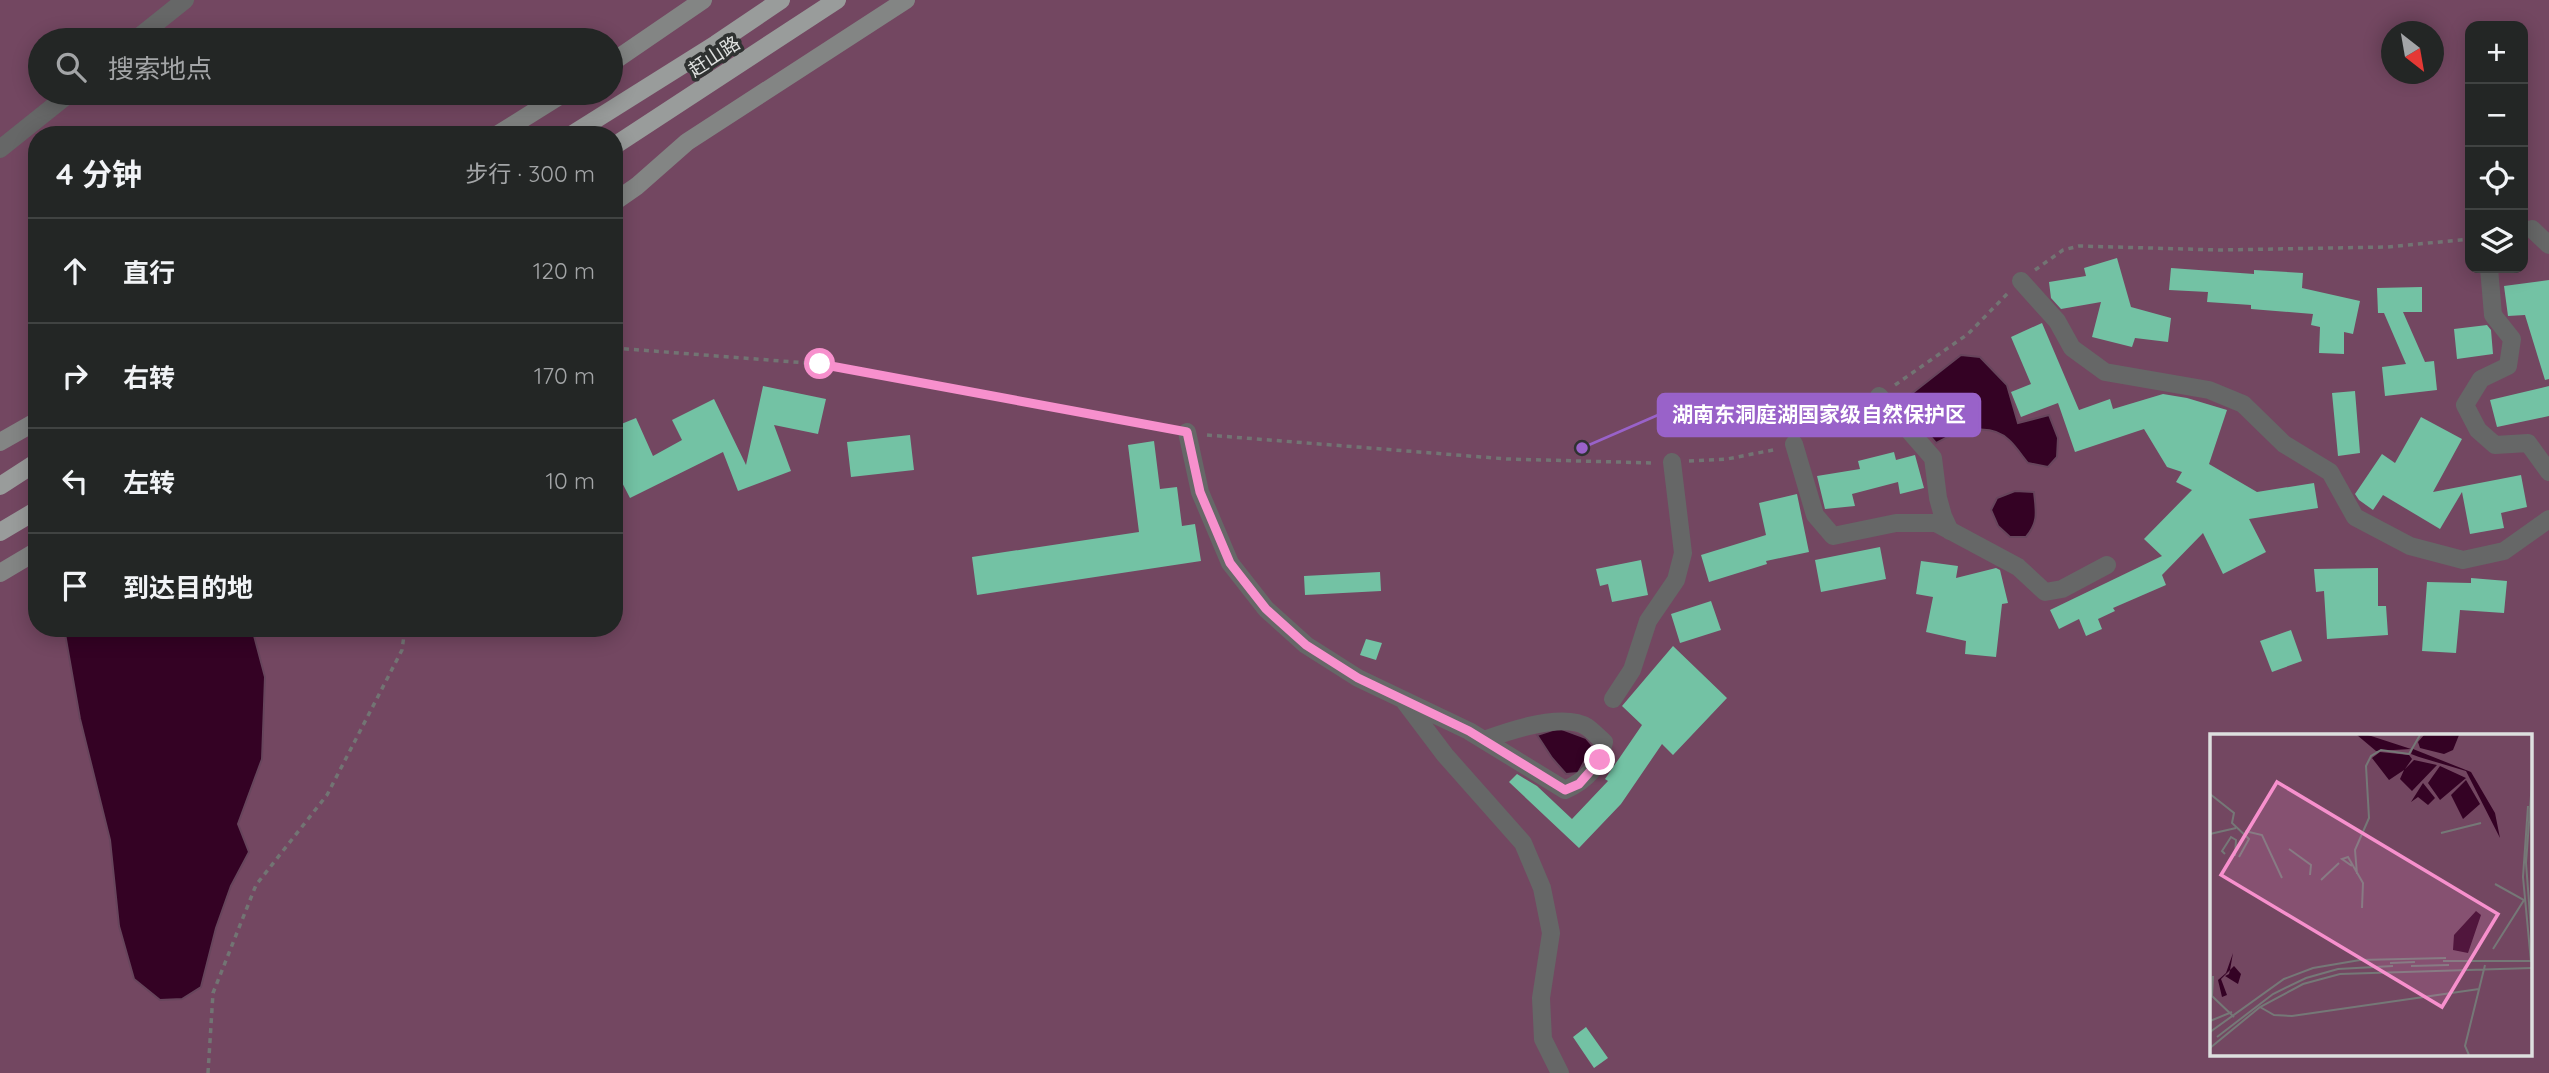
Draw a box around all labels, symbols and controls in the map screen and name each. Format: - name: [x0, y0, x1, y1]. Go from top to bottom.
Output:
- north arrow: [2381, 21, 2444, 84]
- map controls: [2465, 21, 2528, 273]
- button: +: [2465, 21, 2528, 84]
- search box: [28, 28, 623, 105]
- street label: 赶山路: [684, 30, 744, 82]
- icon: search: [52, 48, 90, 86]
- text: 搜索地点: [108, 52, 212, 85]
- button: −: [2465, 84, 2528, 147]
- button: locate: [2465, 147, 2528, 210]
- text: 4 分钟: [56, 155, 142, 193]
- text: 步行 · 300 m: [465, 159, 595, 188]
- button: layers: [2465, 210, 2528, 273]
- icon: ahead: [56, 252, 94, 290]
- text: 直行: [123, 256, 175, 289]
- text: 120 m: [533, 256, 595, 285]
- route start: [804, 348, 835, 379]
- icon: right: [56, 357, 94, 395]
- text: 右转: [123, 361, 175, 394]
- text: 170 m: [534, 361, 595, 390]
- callout: 湖南东洞庭湖国家级自然保护区: [1658, 394, 1980, 436]
- text: 湖南东洞庭湖国家级自然保护区: [1672, 401, 1966, 427]
- icon: left: [56, 462, 94, 500]
- text: 左转: [123, 466, 175, 499]
- text: 10 m: [546, 466, 595, 495]
- icon: arrive: [56, 567, 94, 605]
- text: 到达目的地: [123, 571, 253, 604]
- inset map: [2210, 734, 2532, 1056]
- route end: [1584, 744, 1615, 775]

